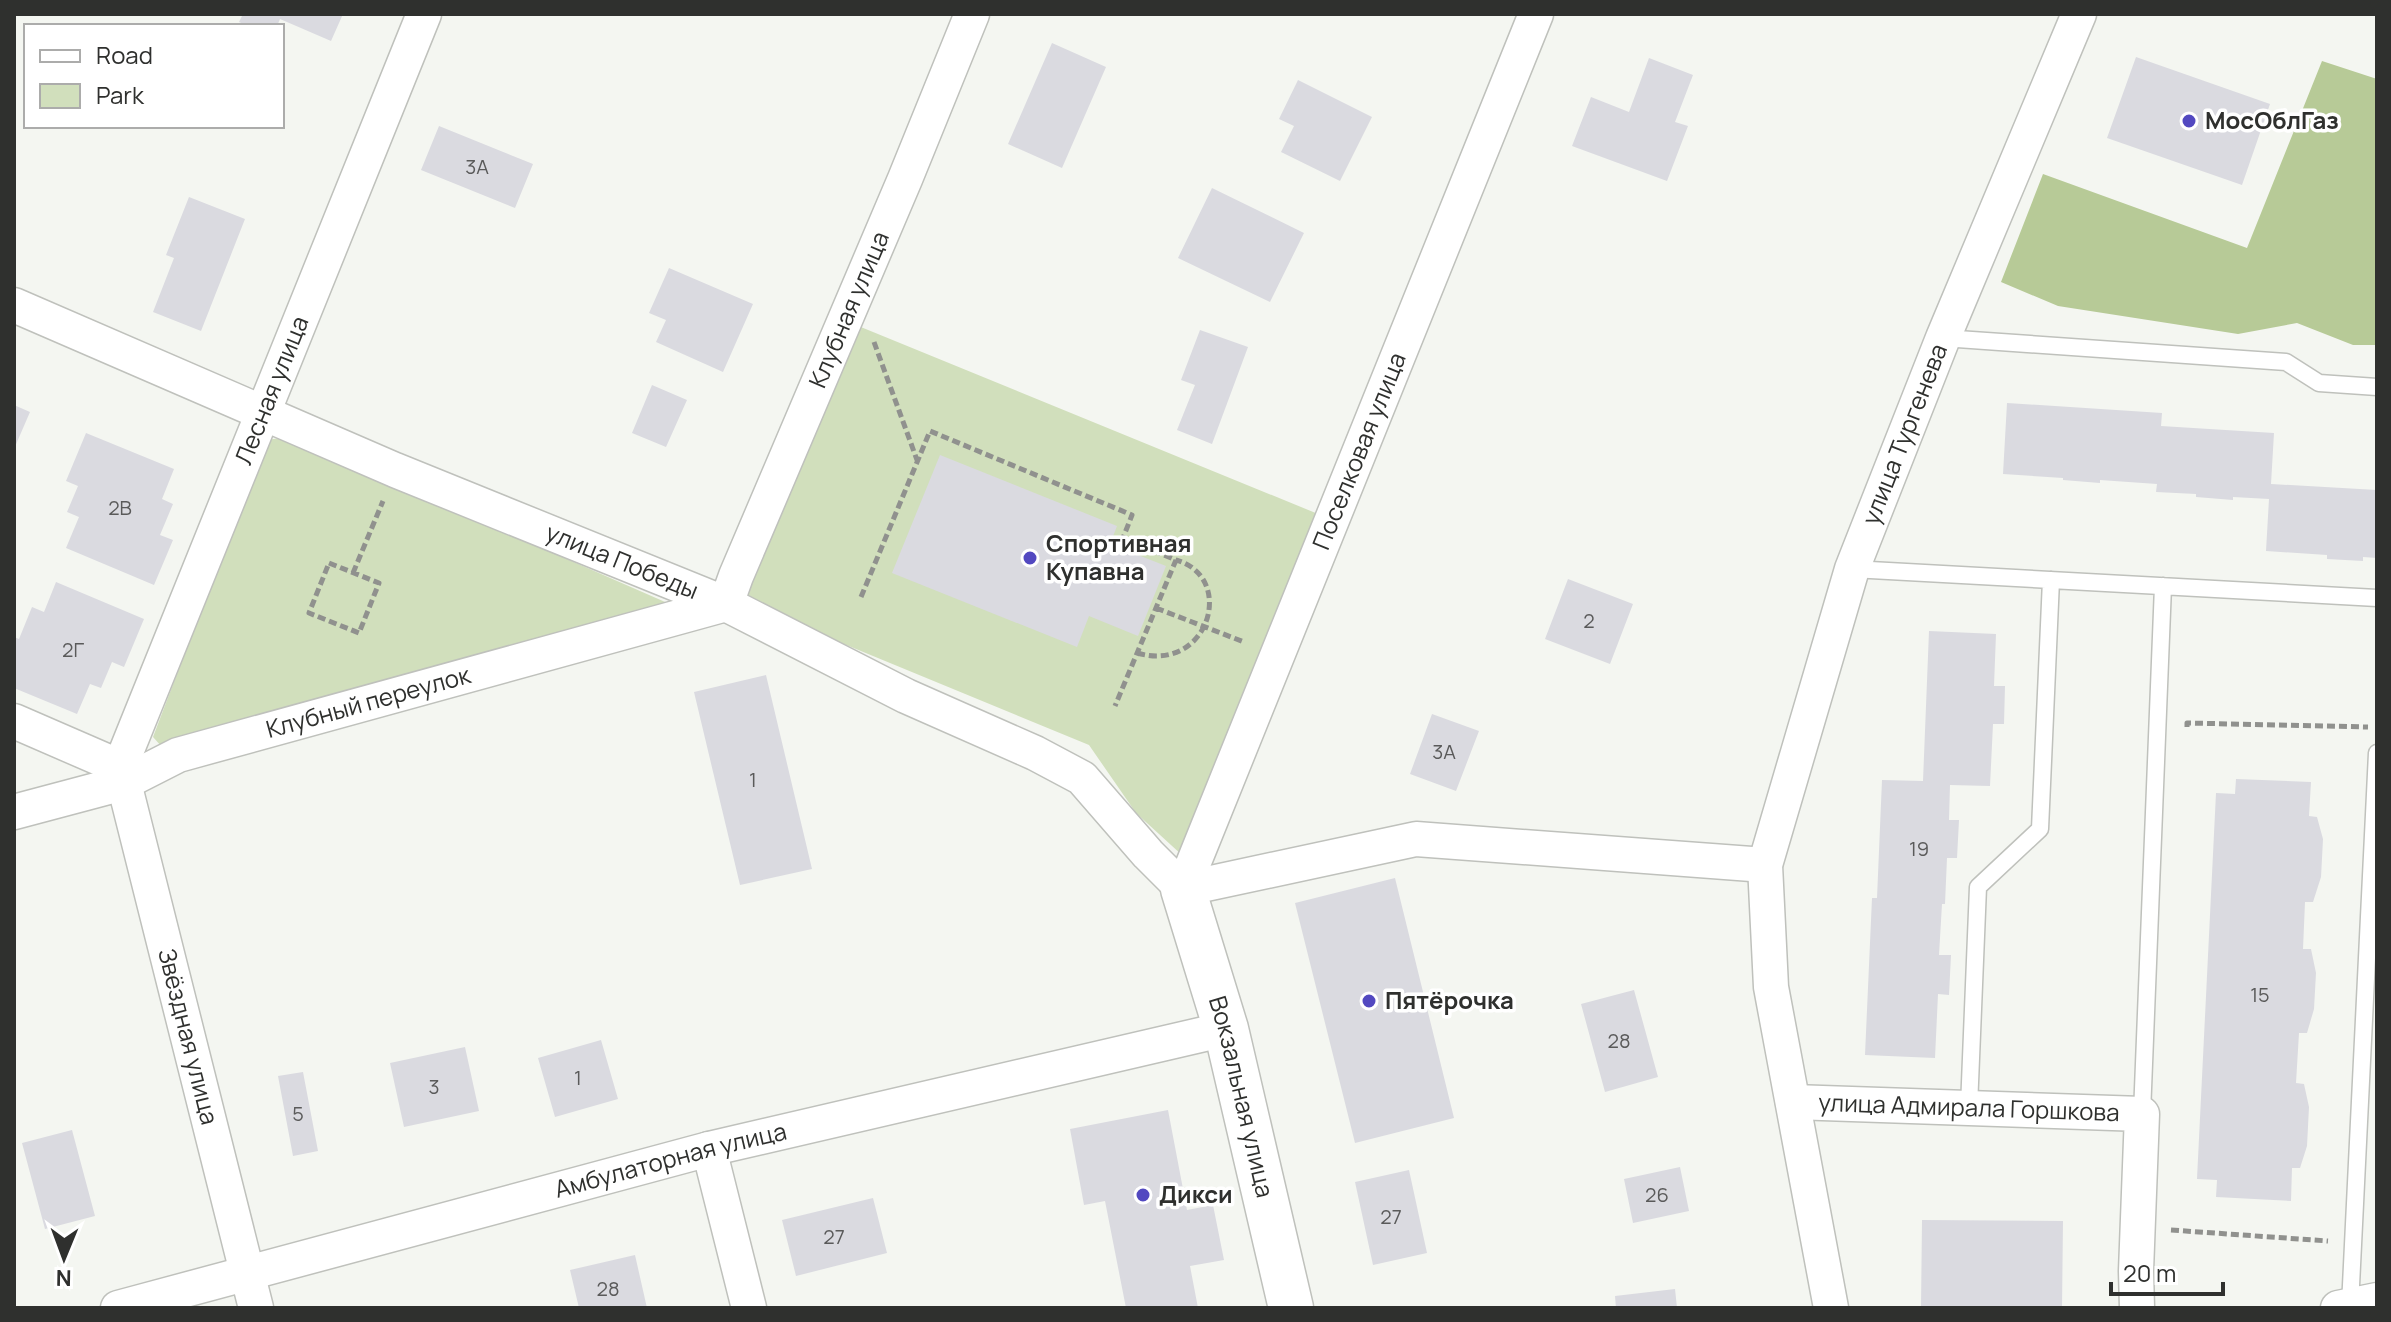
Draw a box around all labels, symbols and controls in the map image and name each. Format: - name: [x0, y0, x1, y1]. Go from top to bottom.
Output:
- legend: [24, 24, 284, 128]
- text: Road: [96, 38, 153, 71]
- text: Park: [96, 78, 145, 111]
- place label: МосОблГаз: [2205, 103, 2339, 136]
- marker: МосОблГаз: [2180, 112, 2198, 130]
- house number: 3А: [465, 153, 489, 180]
- street label: Клубная улица: [800, 226, 896, 393]
- street label: Лесная улица: [226, 311, 315, 469]
- street label: улица Тургенева: [1853, 338, 1954, 529]
- street label: Поселковая улица: [1304, 347, 1413, 554]
- house number: 2В: [108, 494, 132, 521]
- street label: улица Победы: [541, 515, 704, 606]
- place label: Спортивная Купавна: [1046, 526, 1191, 587]
- marker: Спортивная Купавна: [1021, 549, 1039, 567]
- house number: 2: [1583, 607, 1595, 634]
- house number: 2Г: [62, 636, 84, 663]
- street label: Клубный переулок: [262, 657, 475, 745]
- house number: 3А: [1432, 738, 1456, 765]
- house number: 1: [749, 766, 757, 793]
- house number: 19: [1909, 835, 1929, 862]
- street label: Звёздная улица: [151, 945, 227, 1128]
- house number: 15: [2250, 981, 2270, 1008]
- place label: Пятёрочка: [1385, 983, 1514, 1016]
- street label: Вокзальная улица: [1202, 992, 1283, 1200]
- marker: Пятёрочка: [1360, 992, 1378, 1010]
- house number: 28: [1607, 1027, 1631, 1054]
- house number: 1: [574, 1064, 582, 1091]
- house number: 3: [428, 1073, 440, 1100]
- street label: улица Адмирала Горшкова: [1818, 1085, 2120, 1128]
- house number: 5: [292, 1100, 304, 1127]
- street label: Амбулаторная улица: [551, 1114, 790, 1205]
- place label: Дикси: [1159, 1177, 1233, 1210]
- house number: 26: [1645, 1181, 1669, 1208]
- marker: Дикси: [1134, 1186, 1152, 1204]
- house number: 27: [1380, 1203, 1402, 1230]
- north arrow: [24, 1218, 104, 1298]
- house number: 27: [823, 1223, 845, 1250]
- scale bar: [2111, 1246, 2223, 1296]
- text: 20 m: [2123, 1256, 2176, 1289]
- text: N: [55, 1263, 72, 1293]
- house number: 28: [596, 1275, 620, 1302]

